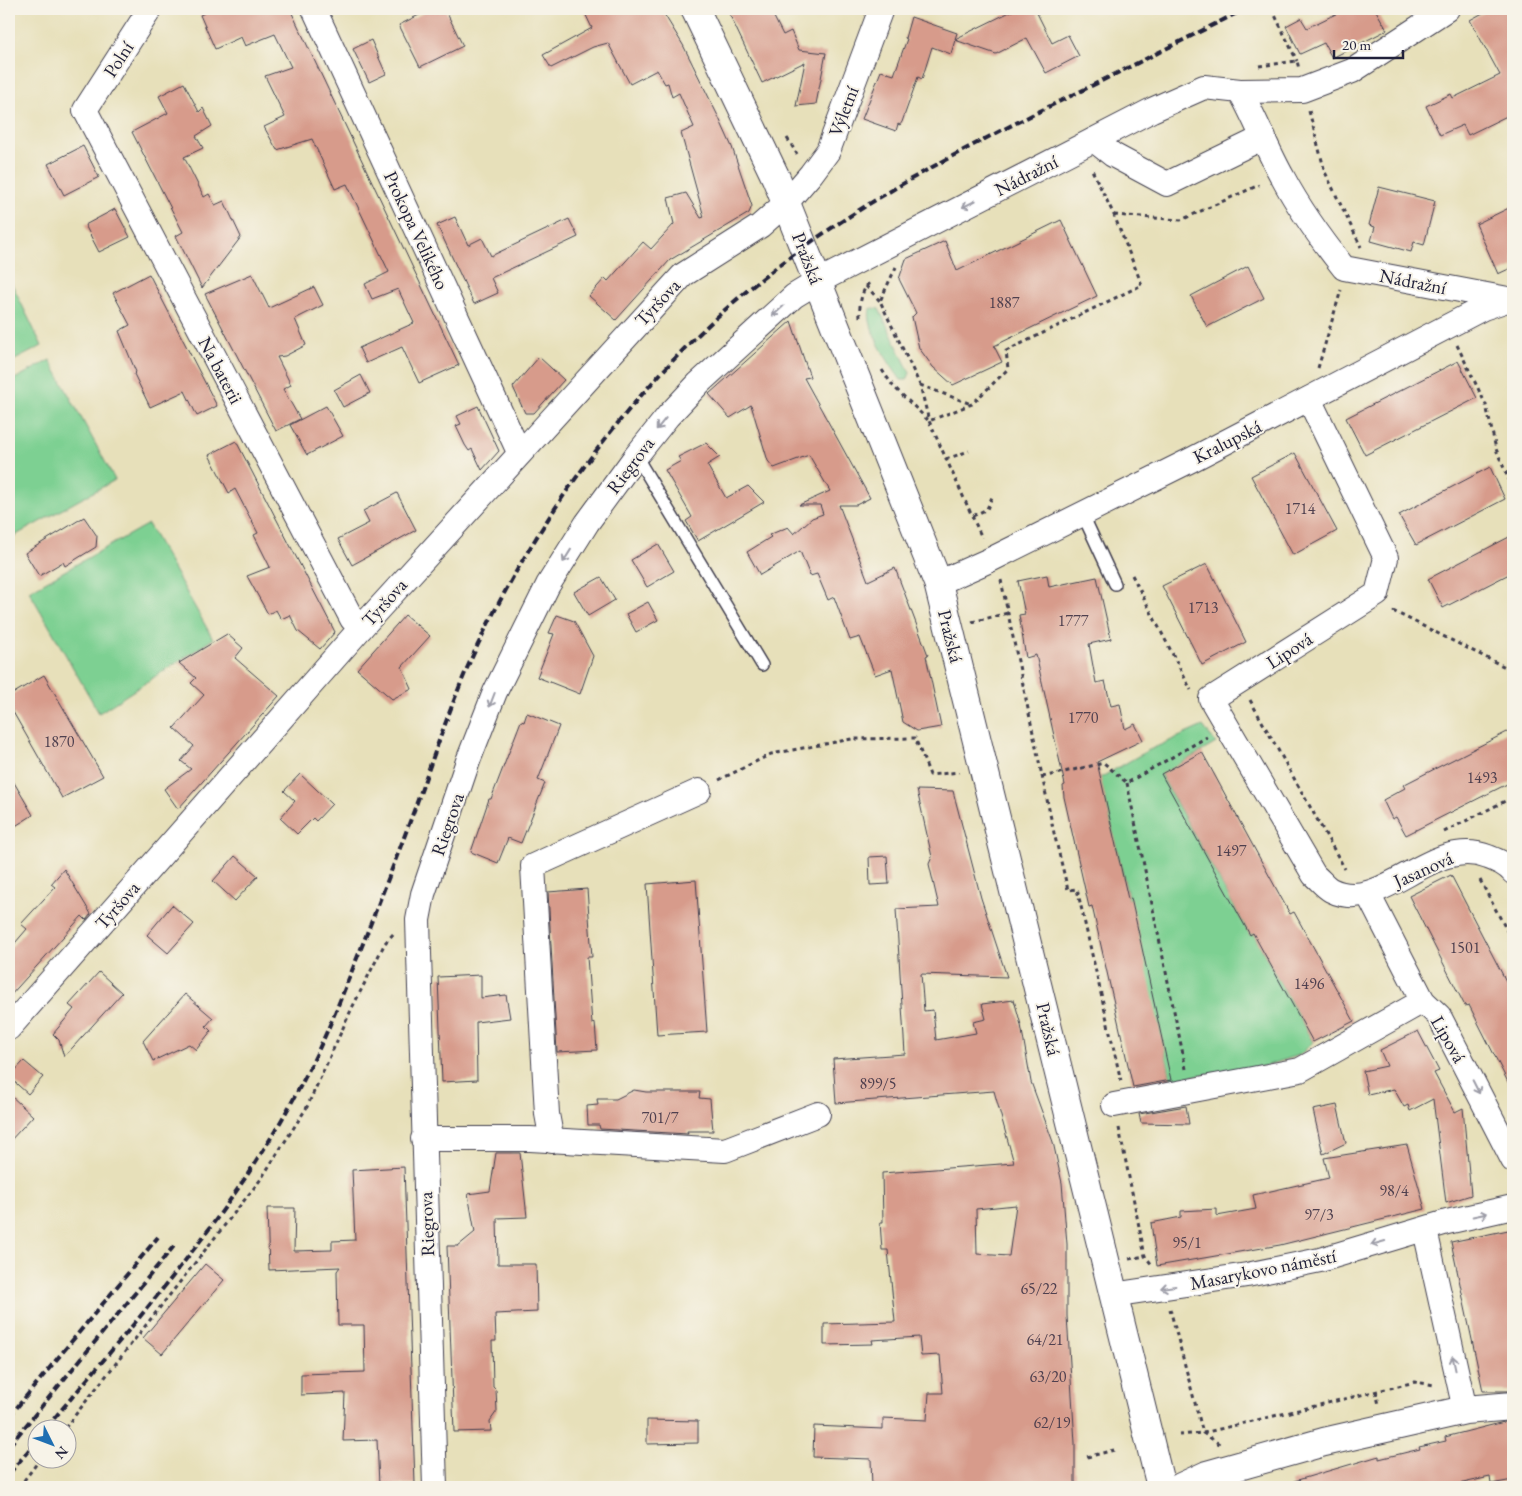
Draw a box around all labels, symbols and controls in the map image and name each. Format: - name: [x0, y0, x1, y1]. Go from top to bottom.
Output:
- scale bar: [1334, 28, 1403, 60]
- text: 20 m: [1342, 35, 1371, 54]
- street label: Polní: [98, 36, 139, 82]
- street label: Výletní: [823, 82, 865, 140]
- street label: Nádražní: [990, 149, 1062, 202]
- street label: Prokopa Velikého: [378, 167, 455, 294]
- one-way arrow: [962, 200, 977, 209]
- street label: Pražská: [786, 229, 829, 288]
- street label: Nádražní: [1377, 263, 1449, 300]
- street label: Tyršova: [629, 273, 686, 331]
- house number: 1887: [989, 292, 1020, 313]
- one-way arrow: [771, 305, 784, 317]
- street label: Na baterii: [193, 332, 249, 408]
- street label: Kralupská: [1189, 413, 1266, 469]
- one-way arrow: [656, 417, 667, 430]
- street label: Riegrova: [601, 432, 660, 499]
- house number: 1714: [1285, 498, 1316, 519]
- one-way arrow: [561, 548, 571, 562]
- street label: Tyršova: [356, 573, 413, 632]
- house number: 1713: [1188, 597, 1219, 618]
- street label: Pražská: [932, 607, 969, 666]
- house number: 1777: [1058, 610, 1089, 631]
- street label: Lipová: [1261, 626, 1318, 675]
- one-way arrow: [487, 692, 496, 707]
- house number: 1770: [1068, 707, 1099, 728]
- house number: 1870: [44, 731, 75, 752]
- house number: 1493: [1467, 767, 1498, 788]
- street label: Riegrova: [425, 789, 470, 859]
- house number: 1497: [1216, 840, 1247, 861]
- street label: Jasanová: [1388, 845, 1457, 894]
- street label: Tyršova: [89, 876, 146, 935]
- house number: 1501: [1450, 937, 1480, 958]
- house number: 1496: [1294, 973, 1325, 994]
- street label: Pražská: [1030, 1000, 1067, 1059]
- street label: Lipová: [1425, 1011, 1472, 1068]
- house number: 899/5: [859, 1073, 897, 1094]
- one-way arrow: [1472, 1079, 1481, 1094]
- house number: 701/7: [641, 1107, 679, 1128]
- house number: 98/4: [1379, 1180, 1409, 1201]
- street label: Riegrova: [413, 1191, 440, 1257]
- house number: 97/3: [1304, 1204, 1334, 1225]
- one-way arrow: [1472, 1209, 1488, 1219]
- house number: 95/1: [1172, 1232, 1202, 1253]
- one-way arrow: [1370, 1239, 1386, 1248]
- street label: Masarykovo náměstí: [1188, 1243, 1339, 1296]
- house number: 65/22: [1020, 1278, 1058, 1299]
- one-way arrow: [1160, 1282, 1176, 1292]
- house number: 64/21: [1026, 1329, 1064, 1350]
- one-way arrow: [1448, 1355, 1458, 1371]
- house number: 63/20: [1029, 1366, 1067, 1387]
- house number: 62/19: [1033, 1412, 1071, 1433]
- north arrow: [28, 1418, 78, 1468]
- text: N: [51, 1442, 72, 1463]

